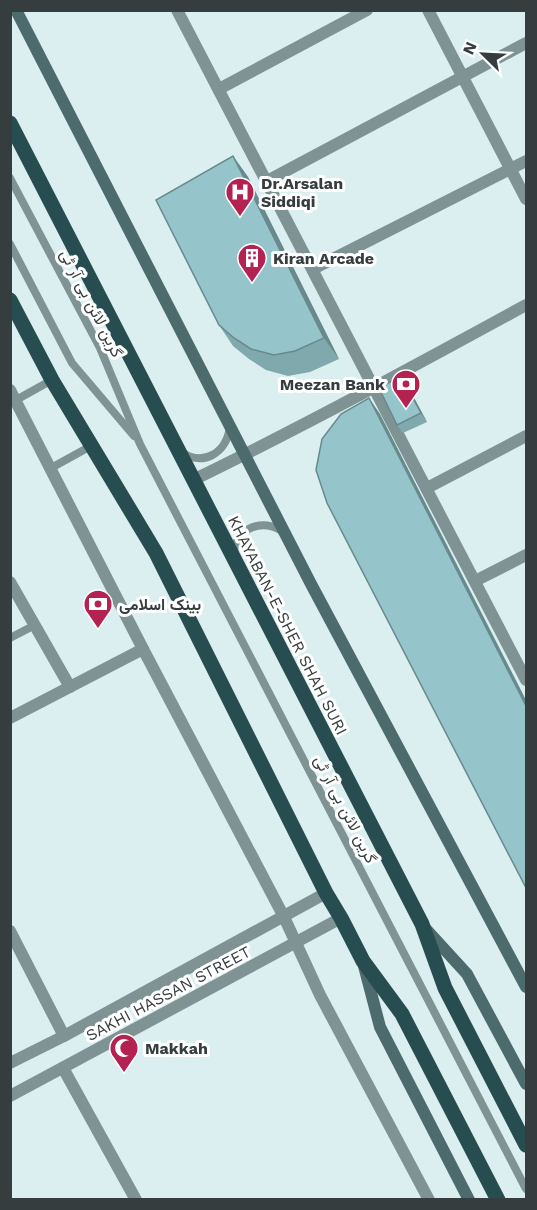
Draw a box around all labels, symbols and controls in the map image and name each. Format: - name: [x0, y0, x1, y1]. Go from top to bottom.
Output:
- north arrow: [453, 24, 513, 84]
- text: N: [459, 39, 481, 57]
- place label: Dr.Arsalan Siddiqi: [261, 174, 343, 211]
- hospital icon: Dr.Arsalan Siddiqi: [224, 176, 256, 218]
- building icon: Kiran Arcade: [236, 242, 268, 284]
- street label: گرین لائن بی آر ٹی: [55, 246, 127, 361]
- place label: Kiran Arcade: [273, 249, 374, 268]
- bank icon: Meezan Bank: [390, 368, 422, 410]
- place label: Meezan Bank: [280, 375, 385, 394]
- street label: KHAYABAN-E-SHER SHAH SURI: [224, 512, 351, 738]
- bank icon: بینک اسلامی: [82, 588, 114, 630]
- place label: بینک اسلامی: [119, 595, 201, 614]
- street label: گرین لائن بی آر ٹی: [309, 752, 381, 867]
- street label: SAKHI HASSAN STREET: [83, 942, 254, 1045]
- mosque icon: Makkah: [108, 1032, 140, 1074]
- place label: Makkah: [145, 1039, 208, 1058]

